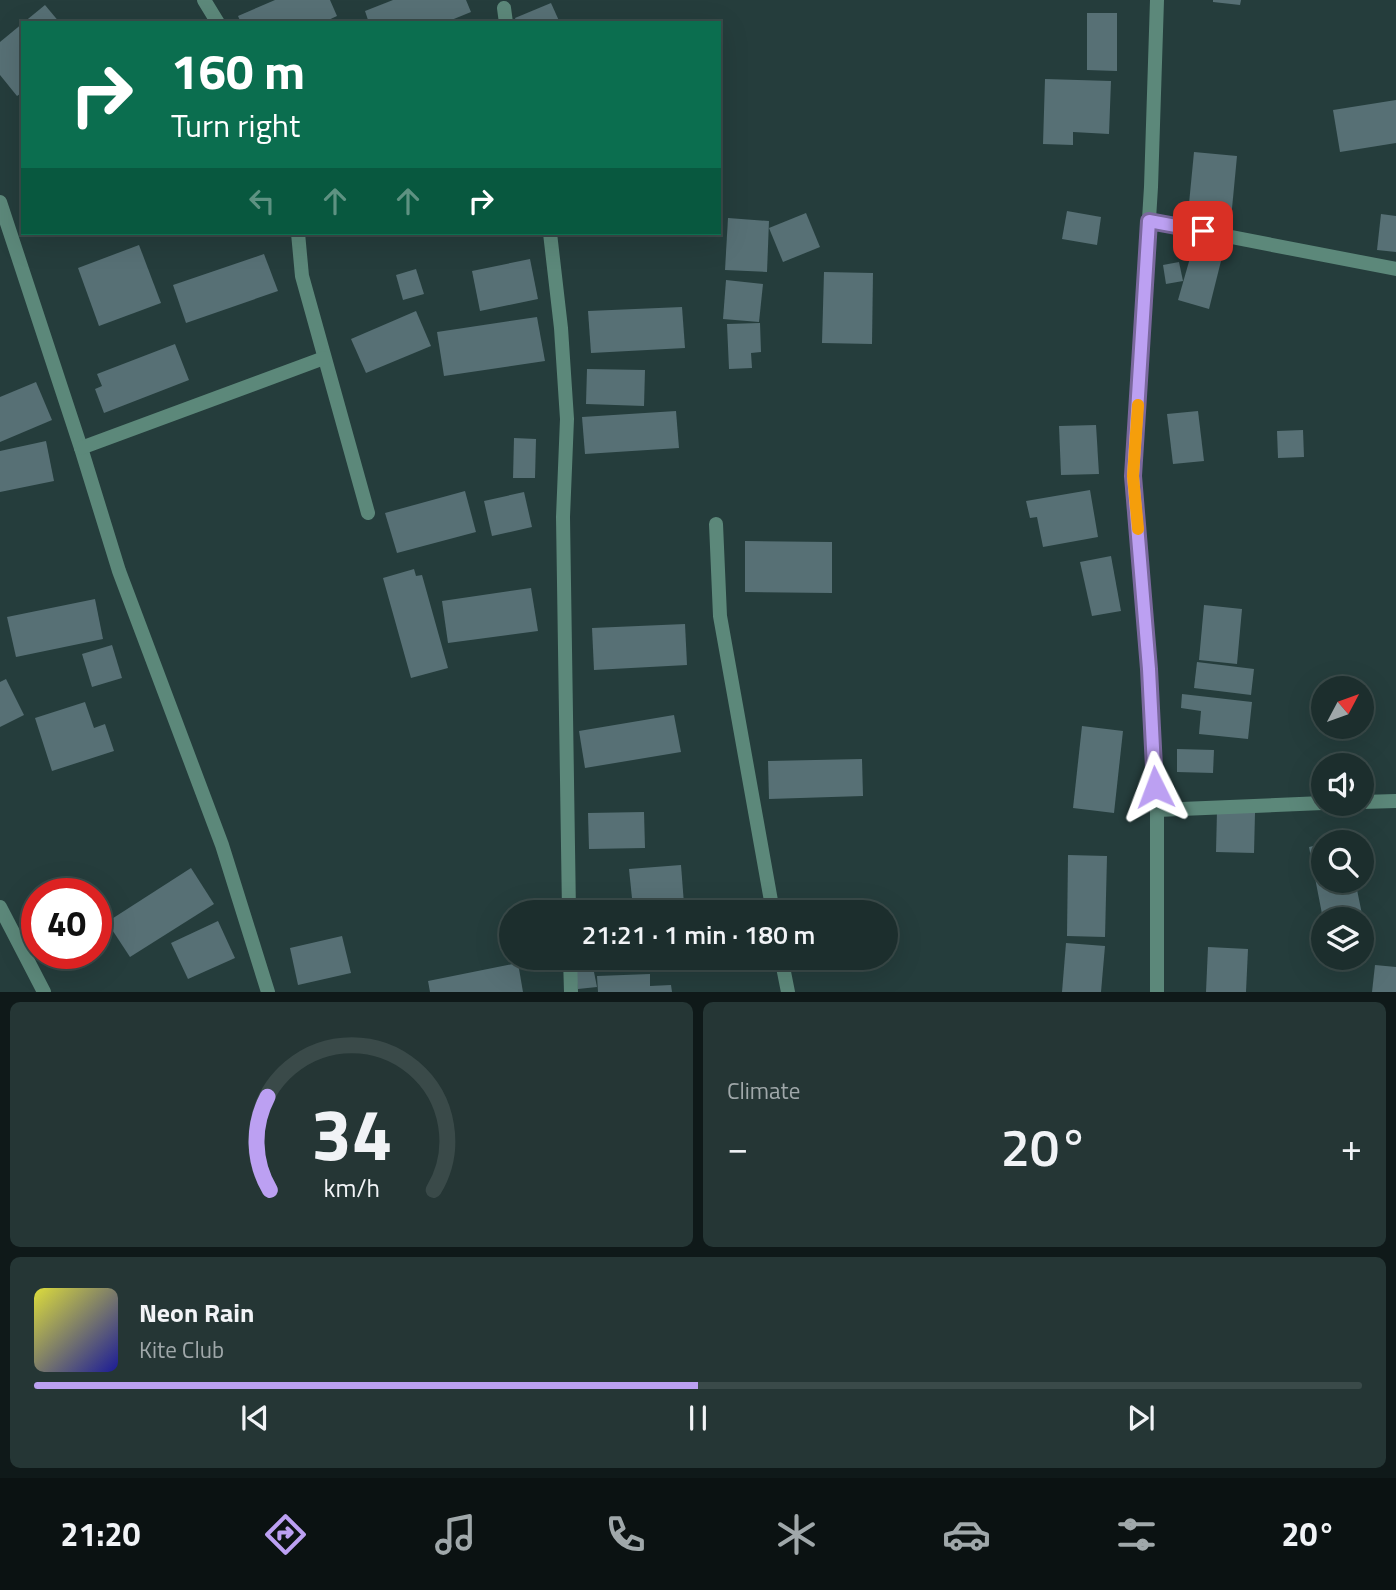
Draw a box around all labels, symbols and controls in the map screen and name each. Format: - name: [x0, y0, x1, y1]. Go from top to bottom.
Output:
- text: 160 m: [171, 33, 305, 108]
- icon: right: [56, 49, 147, 140]
- text: Turn right: [171, 101, 300, 149]
- icon: left: [243, 182, 281, 220]
- icon: ahead: [316, 182, 354, 220]
- icon: ahead: [389, 182, 427, 220]
- icon: right: [462, 182, 500, 220]
- pin: [1173, 201, 1233, 261]
- icon: arrive: [1184, 212, 1222, 250]
- north arrow: [1311, 676, 1374, 738]
- map controls: [1311, 676, 1374, 970]
- position arrow: [1118, 750, 1192, 824]
- button: sound: [1311, 753, 1374, 816]
- button: search: [1311, 830, 1374, 893]
- speed limit sign: 40: [21, 878, 112, 969]
- button: layers: [1311, 907, 1374, 970]
- text: 21:21 · 1 min · 180 m: [582, 915, 815, 954]
- text: Climate: [727, 1073, 800, 1108]
- text: 34: [311, 1079, 392, 1189]
- text: 20°: [1001, 1107, 1088, 1186]
- text: −: [727, 1118, 748, 1176]
- text: +: [1341, 1118, 1362, 1176]
- text: km/h: [323, 1169, 380, 1207]
- text: Neon Rain: [139, 1293, 254, 1332]
- text: Kite Club: [139, 1332, 224, 1367]
- icon: previous: [236, 1399, 274, 1437]
- icon: pause: [679, 1399, 717, 1437]
- icon: next: [1122, 1399, 1160, 1437]
- text: 21:20: [61, 1510, 140, 1558]
- icon: directions: [261, 1510, 310, 1559]
- icon: music: [431, 1510, 480, 1559]
- icon: phone: [601, 1510, 650, 1559]
- icon: climate: [772, 1510, 821, 1559]
- icon: car: [942, 1510, 991, 1559]
- icon: filters: [1112, 1510, 1161, 1559]
- text: 20°: [1282, 1510, 1335, 1558]

